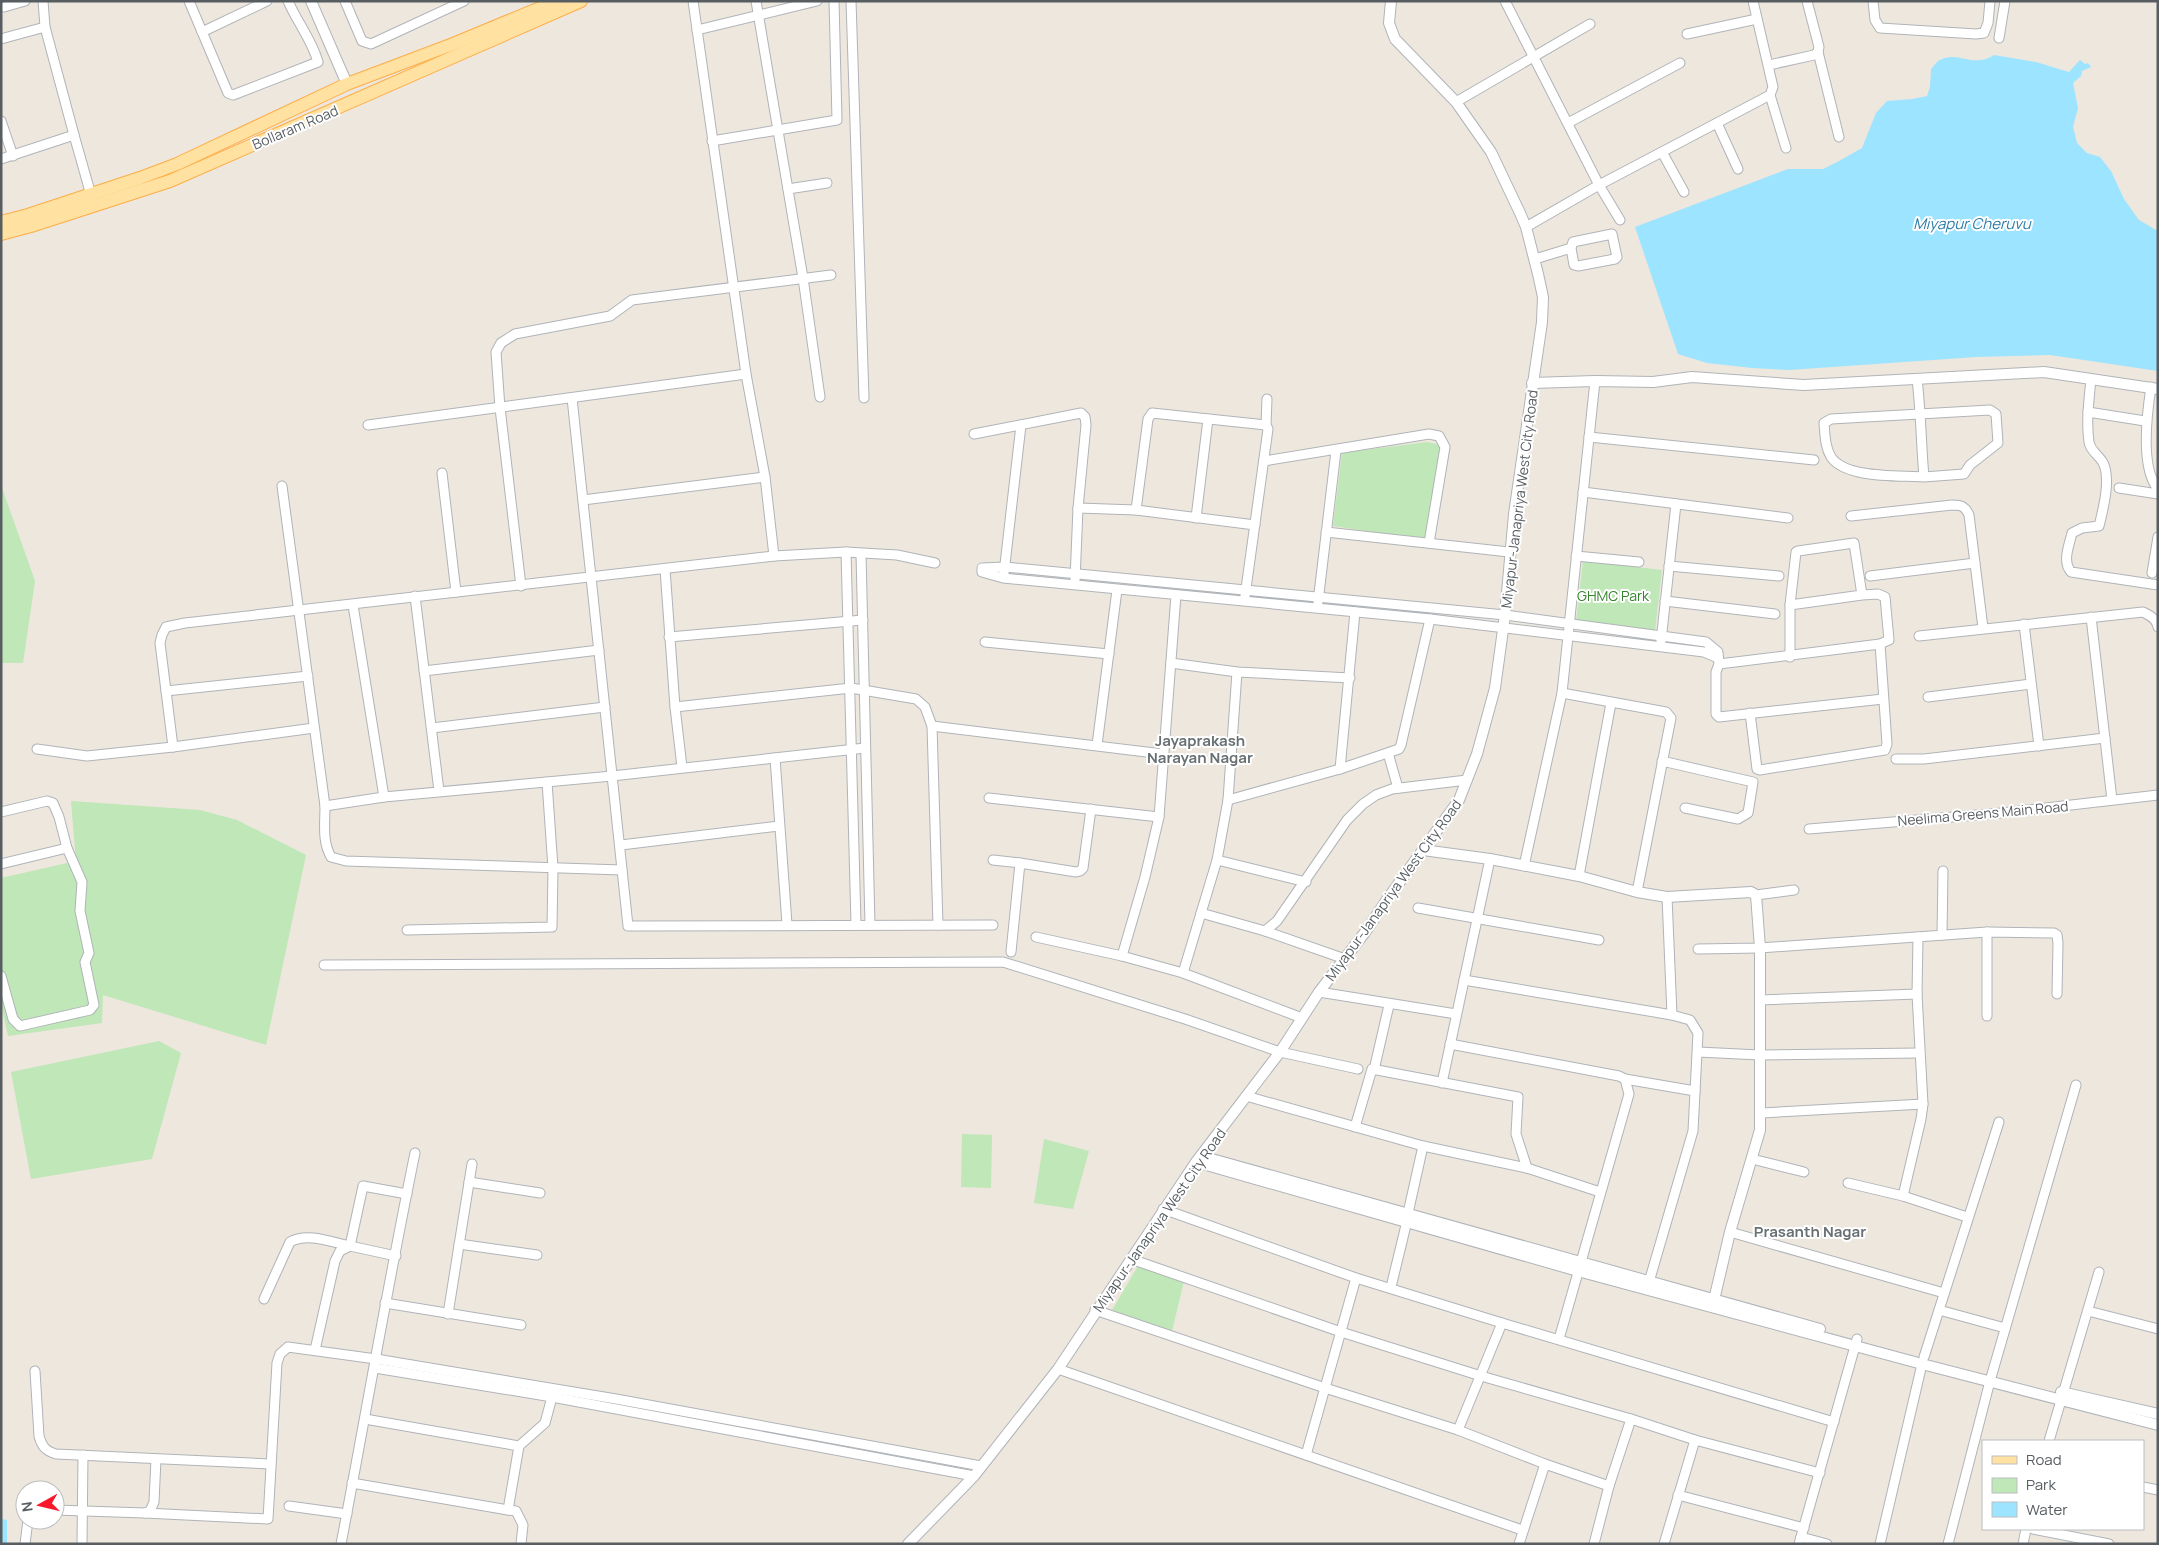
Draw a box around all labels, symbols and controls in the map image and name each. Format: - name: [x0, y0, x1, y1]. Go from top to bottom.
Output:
- street label: Bollaram Road: [249, 100, 341, 154]
- water label: Miyapur Cheruvu: [1913, 213, 2032, 234]
- street label: Miyapur-Janapriya West City Road: [1496, 389, 1542, 609]
- park label: GHMC Park: [1577, 586, 1650, 605]
- district label: Jayaprakash Narayan Nagar: [1147, 730, 1253, 768]
- street label: Miyapur-Janapriya West City Road: [1321, 795, 1465, 985]
- street label: Neelima Greens Main Road: [1897, 796, 2069, 830]
- street label: Miyapur-Janapriya West City Road: [1088, 1124, 1230, 1316]
- district label: Prasanth Nagar: [1754, 1221, 1866, 1242]
- legend: [1982, 1440, 2144, 1530]
- text: Road: [2026, 1449, 2062, 1470]
- text: Park: [2026, 1474, 2056, 1495]
- north arrow: [15, 1480, 65, 1530]
- text: Water: [2026, 1499, 2068, 1520]
- text: N: [17, 1501, 37, 1513]

